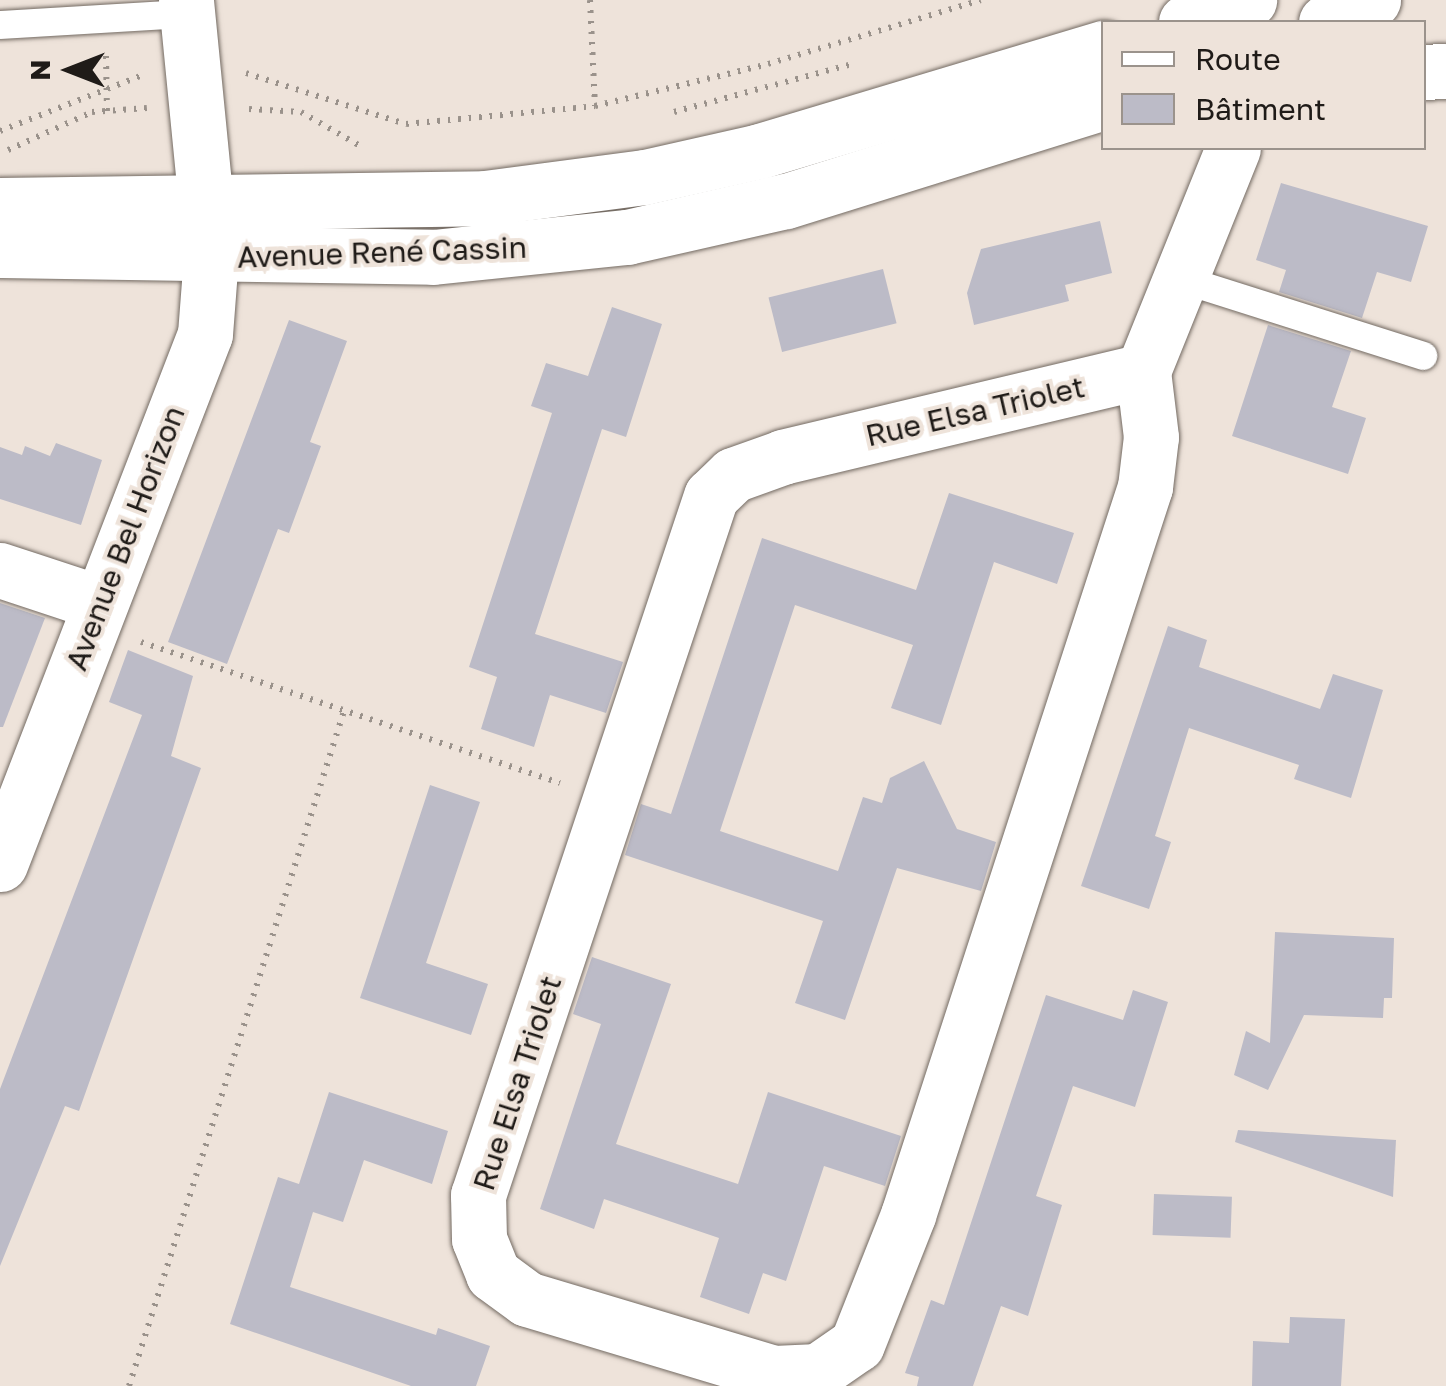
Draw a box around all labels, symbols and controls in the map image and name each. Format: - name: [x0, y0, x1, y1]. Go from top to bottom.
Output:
- north arrow: [20, 20, 120, 120]
- legend: [1101, 20, 1426, 150]
- text: Route: [1195, 41, 1281, 77]
- text: N: [23, 59, 56, 81]
- text: Bâtiment: [1195, 91, 1326, 127]
- street label: Avenue René Cassin: [237, 229, 527, 275]
- street label: Rue Elsa Triolet: [862, 368, 1088, 454]
- street label: Avenue Bel Horizon: [58, 401, 192, 675]
- street label: Rue Elsa Triolet: [465, 971, 569, 1195]

